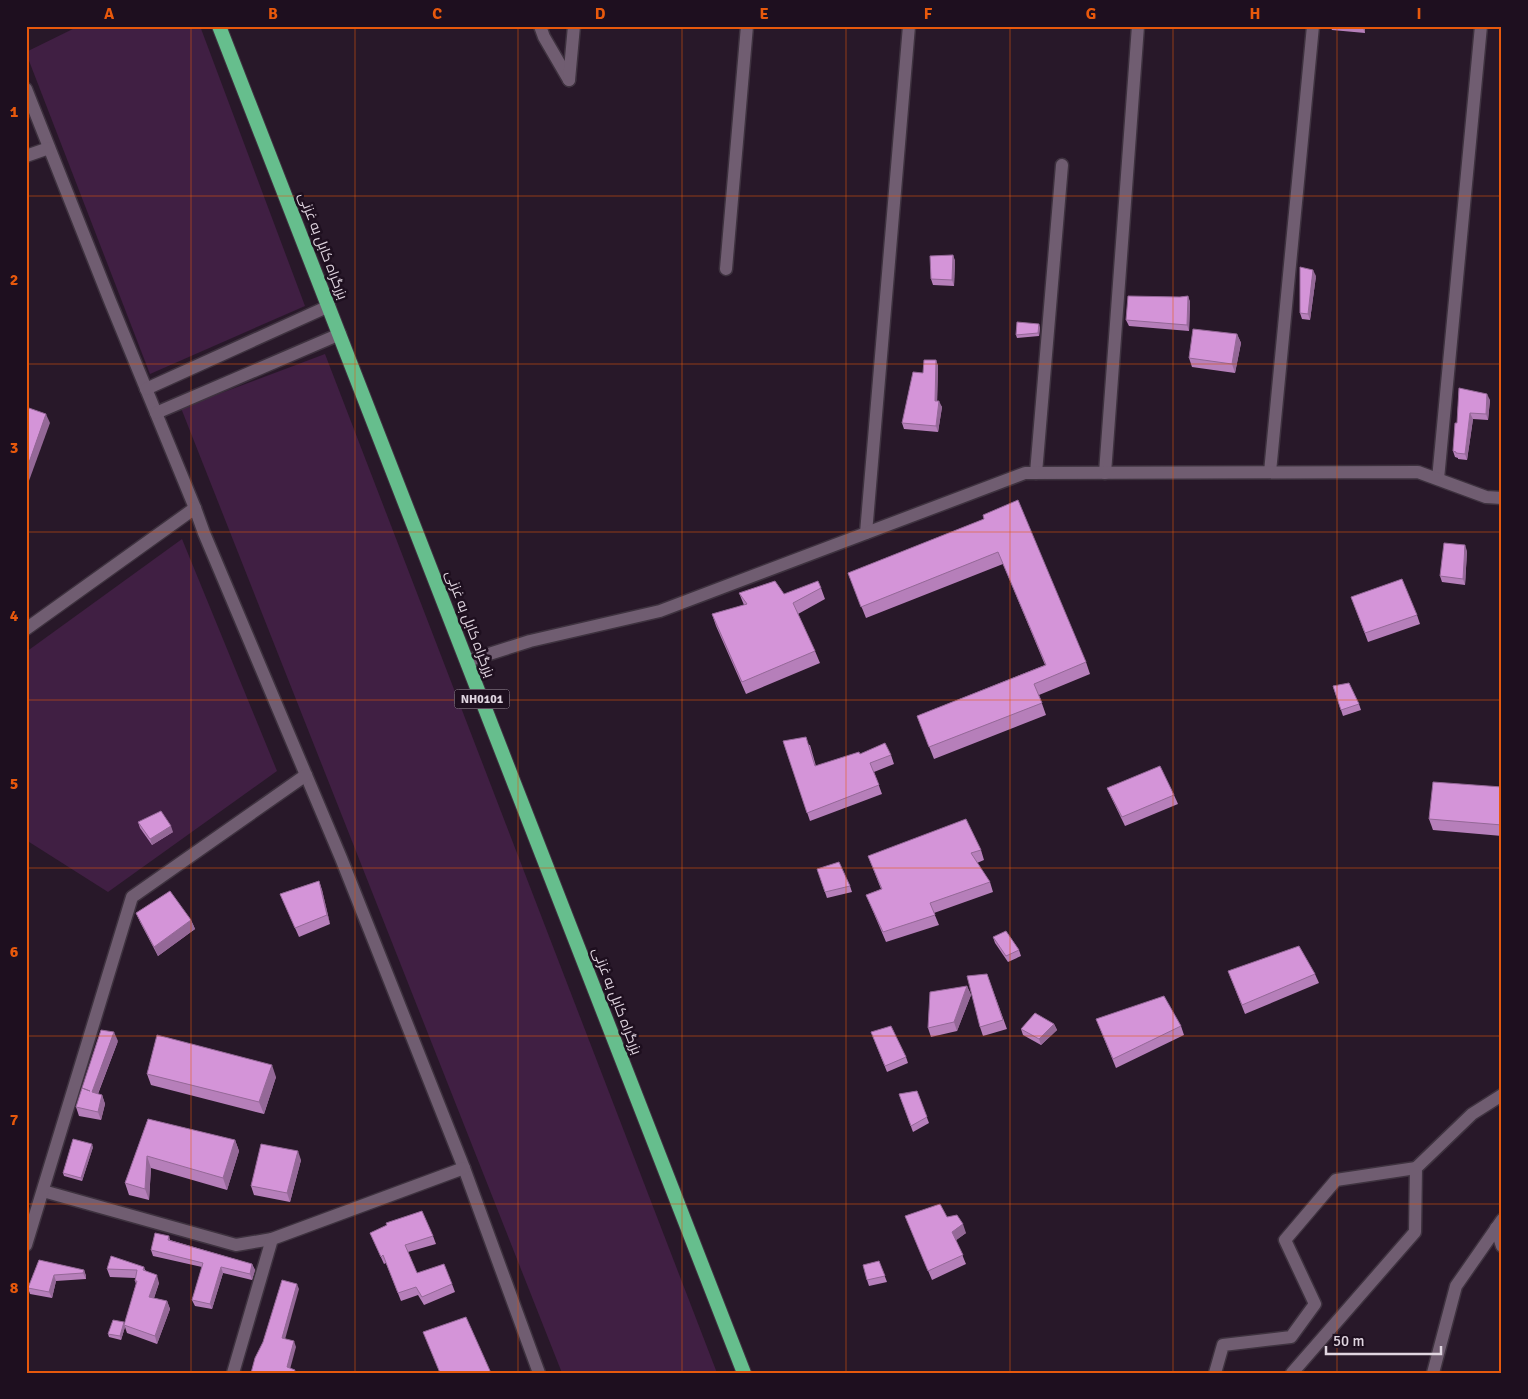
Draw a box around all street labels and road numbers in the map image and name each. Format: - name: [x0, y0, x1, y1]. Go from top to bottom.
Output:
- street label: بزرگراه کابل به غزنی: [295, 190, 351, 302]
- street label: بزرگراه کابل به غزنی: [442, 568, 498, 680]
- road number: NH0101: [454, 690, 510, 709]
- street label: بزرگراه کابل به غزنی: [589, 945, 645, 1057]

